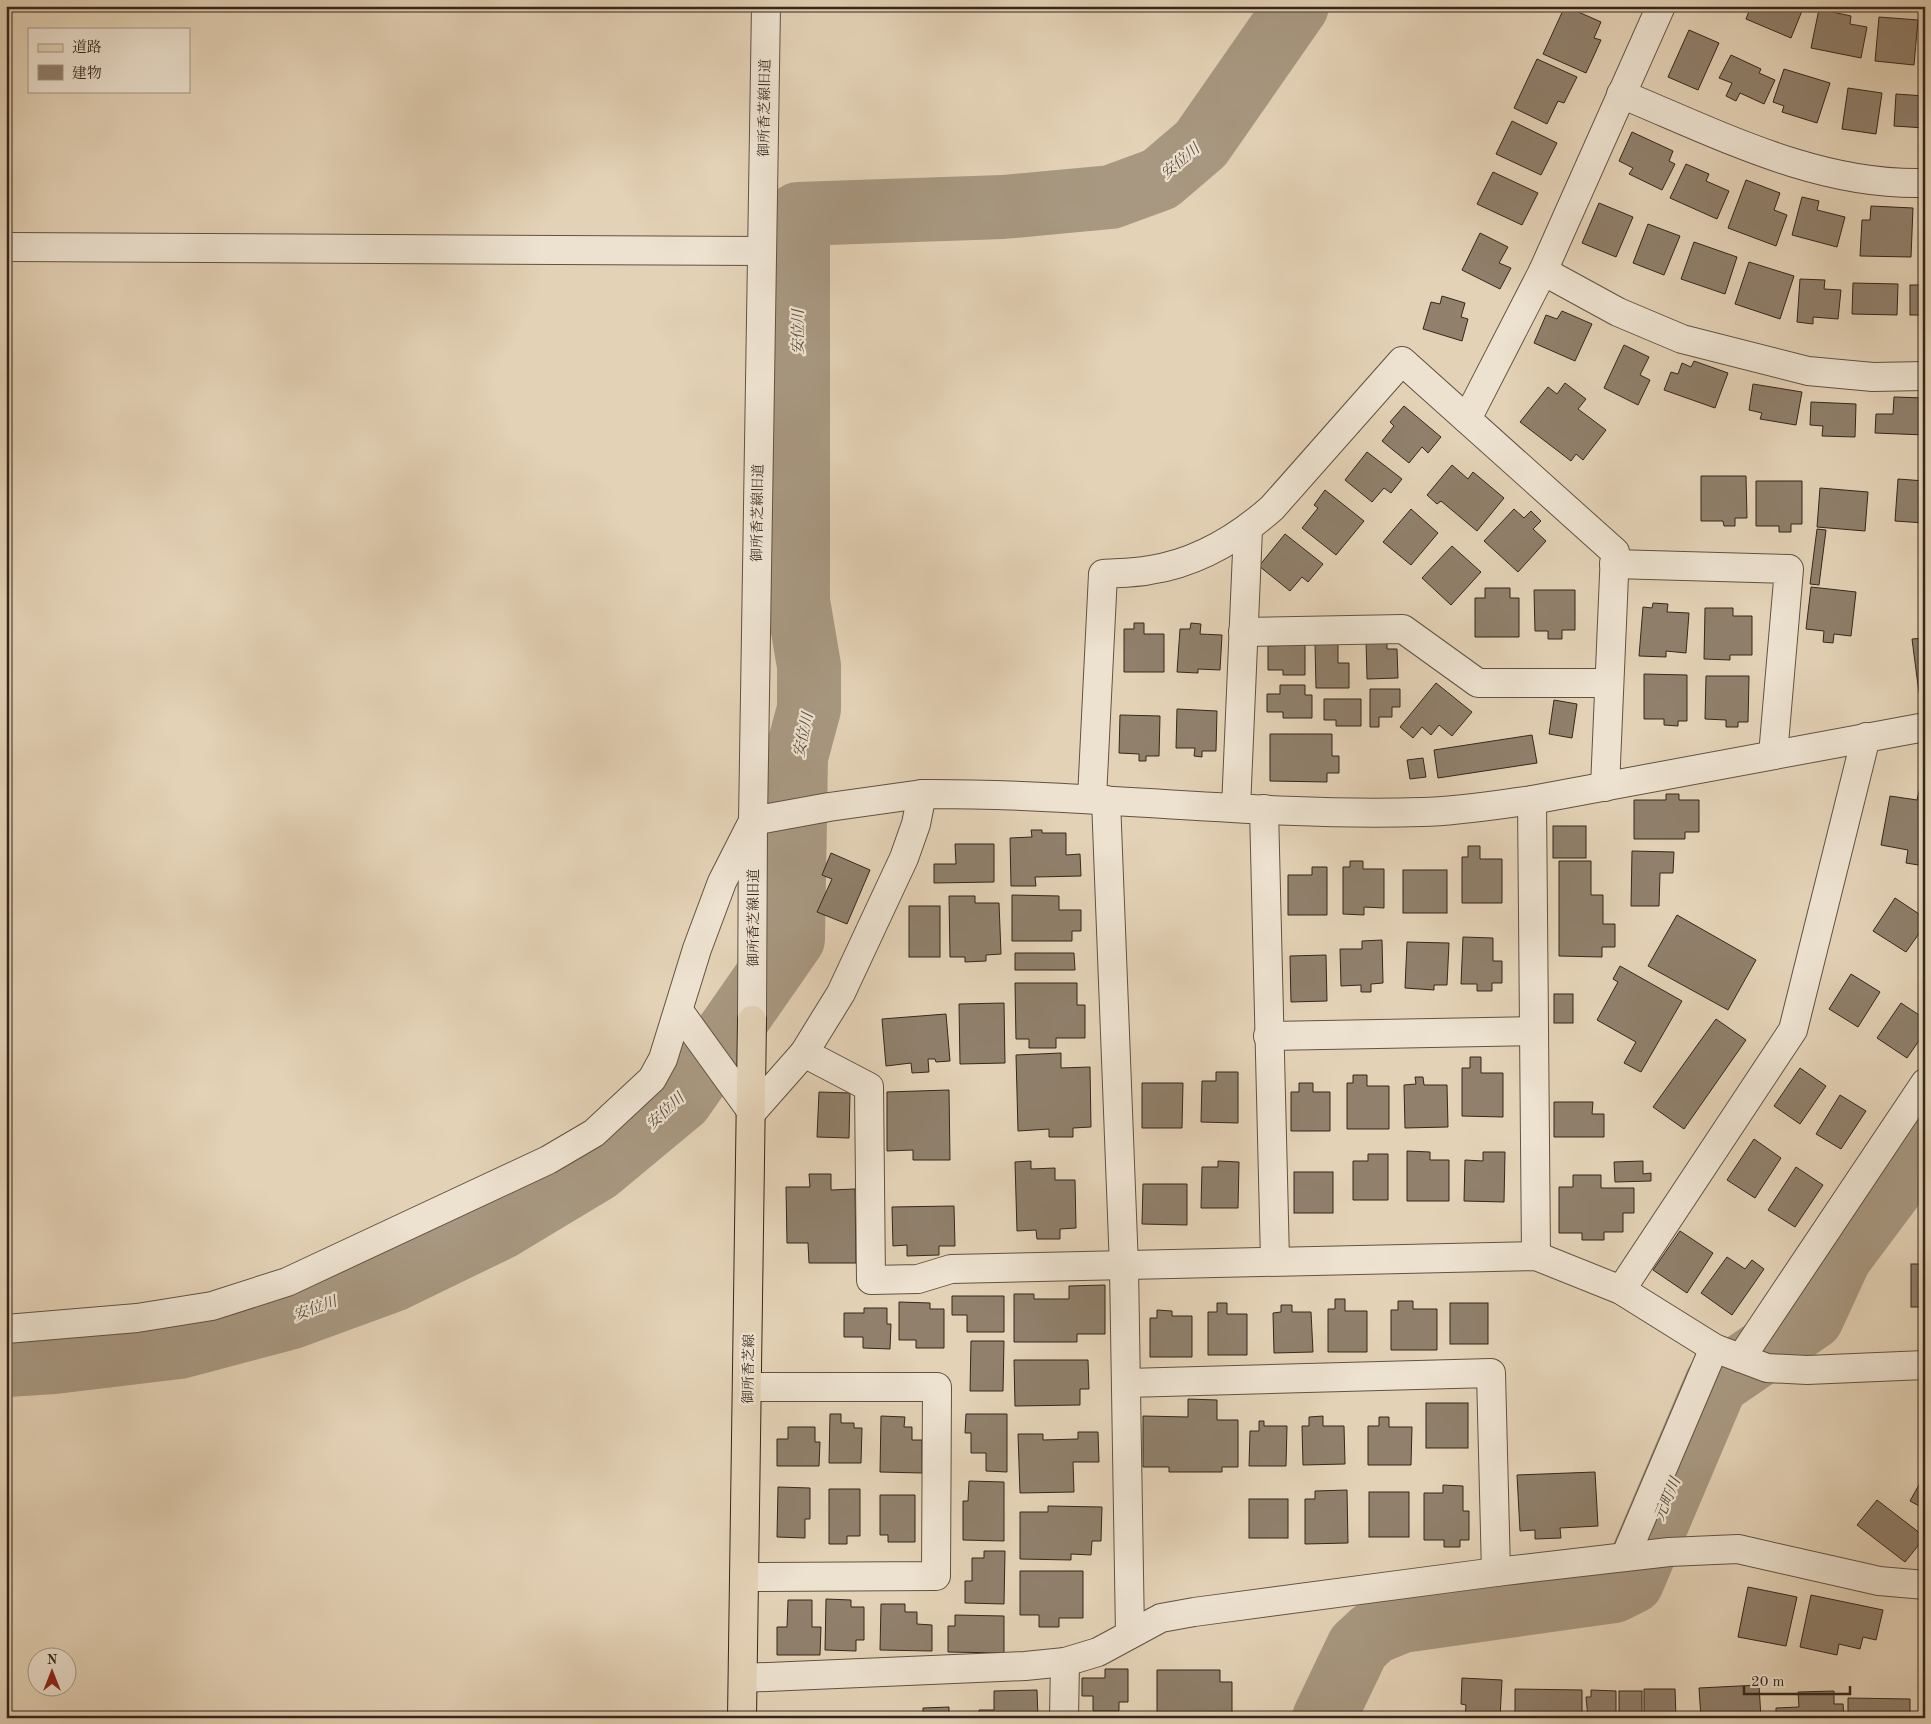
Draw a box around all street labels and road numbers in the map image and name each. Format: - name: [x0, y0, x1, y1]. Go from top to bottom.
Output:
- street label: 御所香芝線旧道: [756, 59, 773, 157]
- street label: 御所香芝線旧道: [749, 464, 766, 562]
- street label: 御所香芝線旧道: [746, 869, 761, 967]
- street label: 御所香芝線: [740, 1334, 757, 1404]

